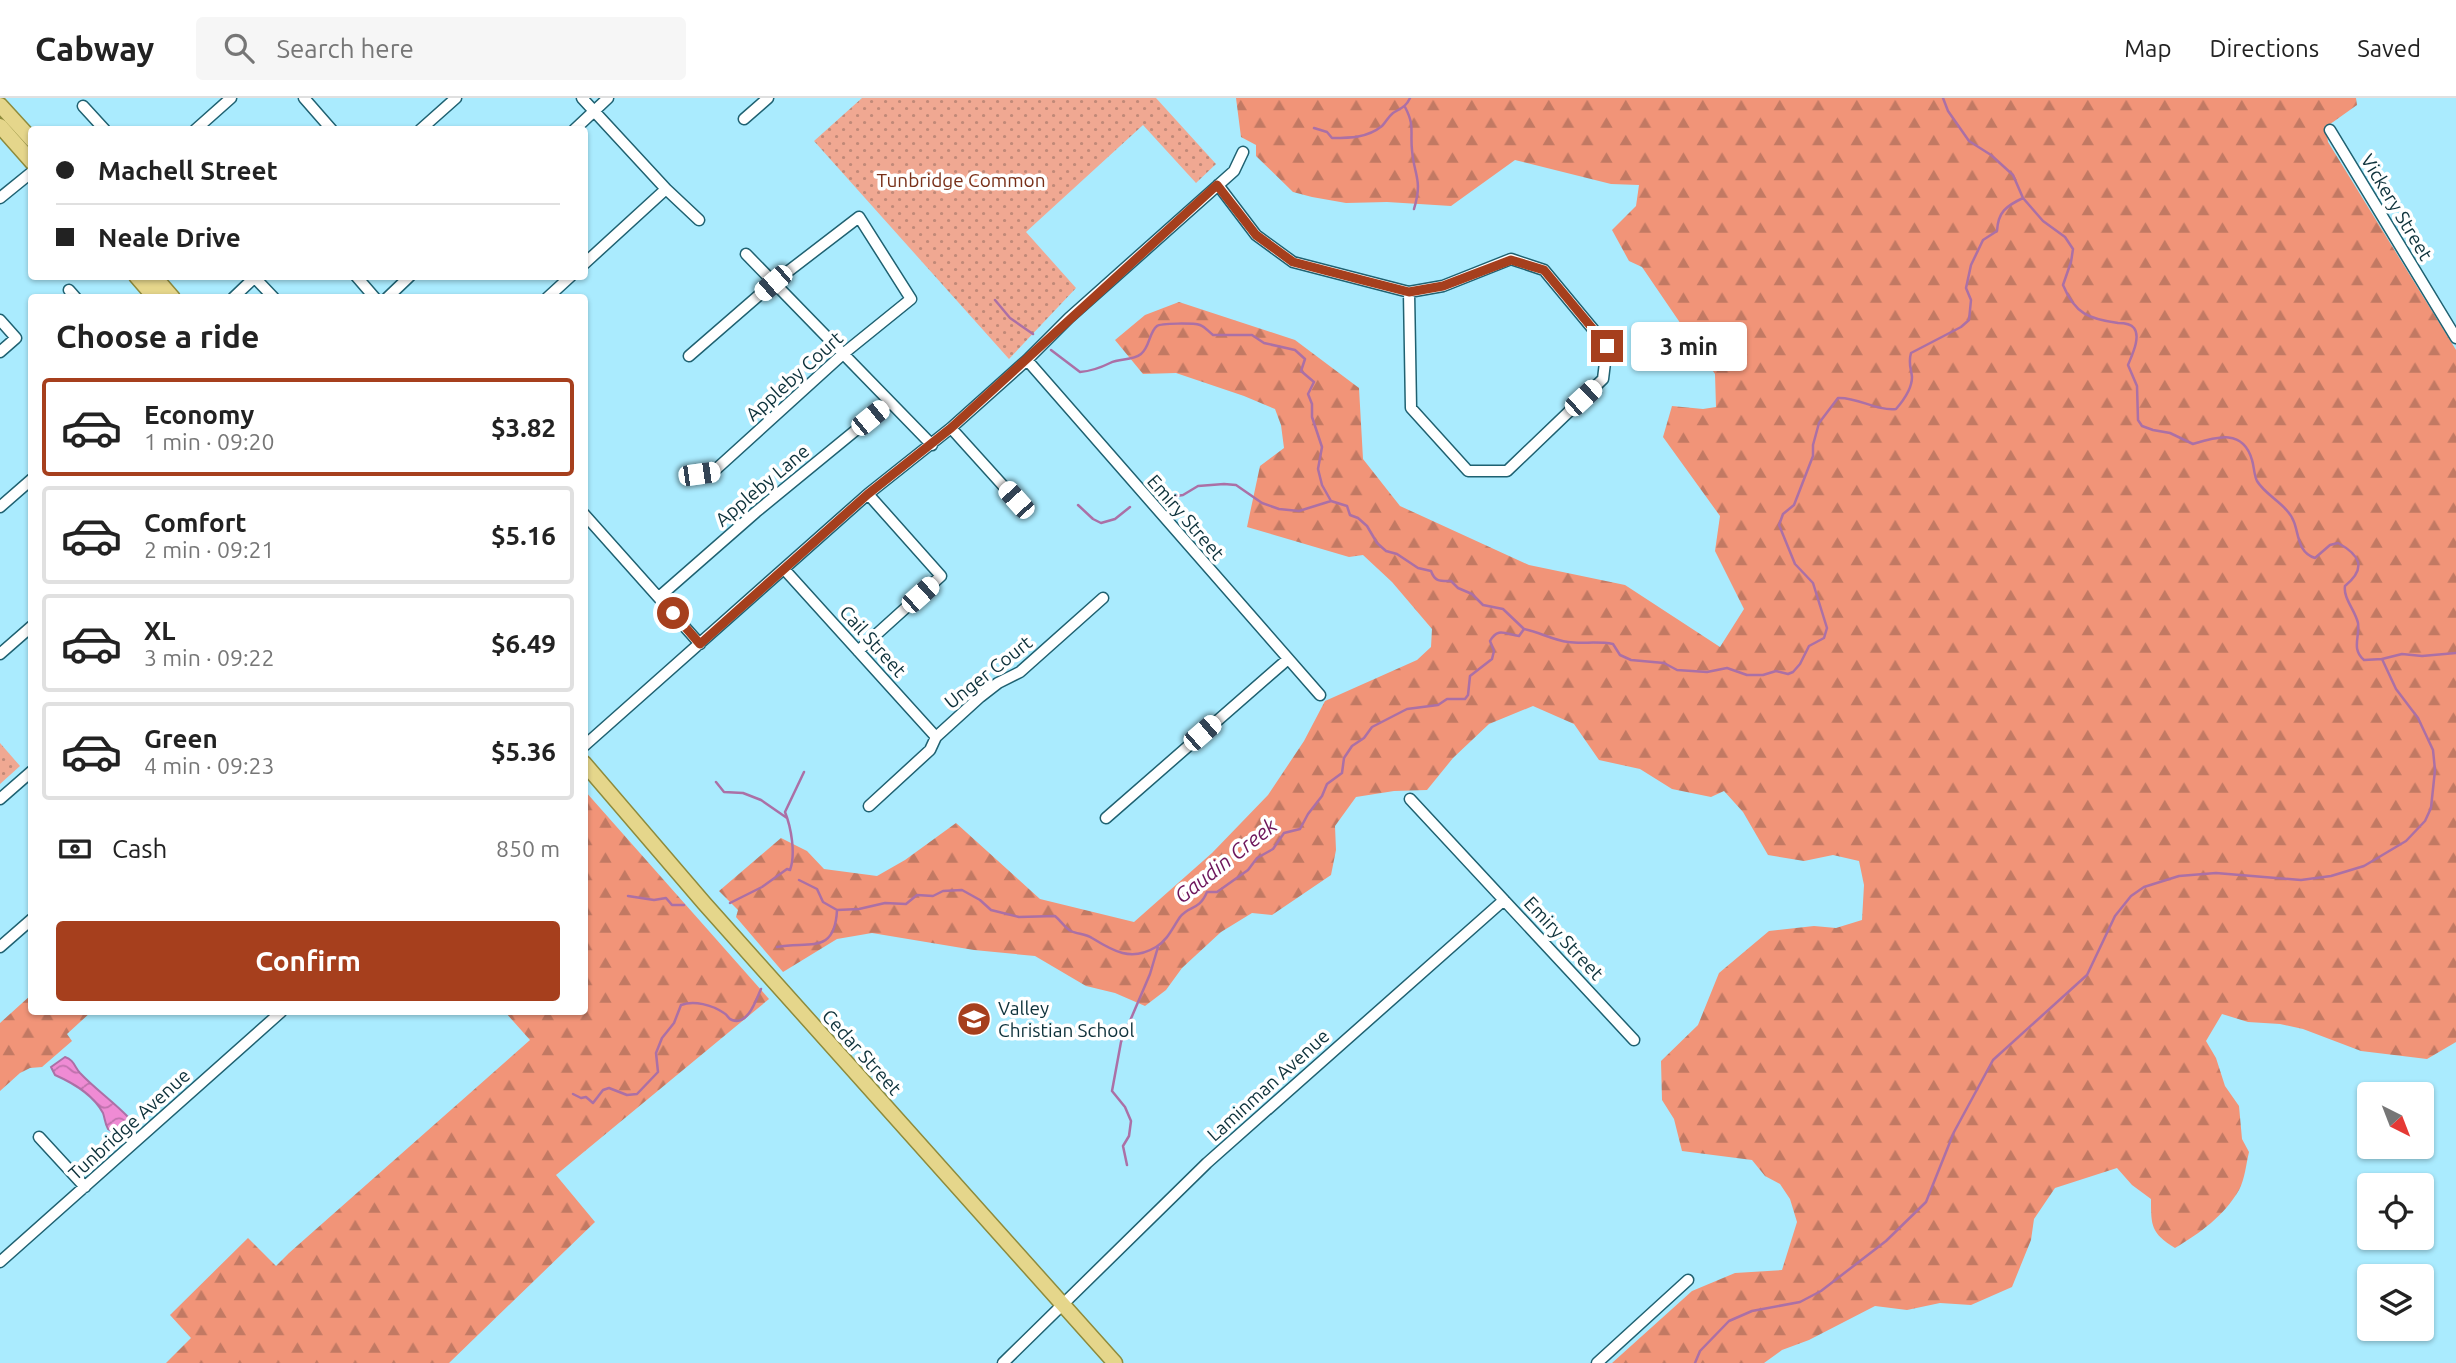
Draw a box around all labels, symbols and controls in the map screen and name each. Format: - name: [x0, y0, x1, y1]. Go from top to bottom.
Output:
- search box: [196, 17, 686, 80]
- icon: search: [220, 29, 258, 67]
- text: Cabway: [35, 30, 154, 67]
- text: Search here: [276, 34, 414, 63]
- text: Map: [2124, 35, 2171, 62]
- text: Directions: [2209, 35, 2319, 62]
- text: Saved: [2357, 35, 2421, 62]
- street label: Vickery Street: [2357, 150, 2438, 265]
- text: Machell Street: [98, 156, 278, 185]
- park label: Tunbridge Common: [876, 169, 1046, 191]
- text: Neale Drive: [98, 223, 241, 252]
- car: [751, 261, 796, 305]
- text: Choose a ride: [56, 318, 259, 354]
- callout: 3 min: [1632, 322, 1747, 370]
- street label: Appleby Court: [741, 326, 847, 425]
- route end: [1591, 330, 1623, 362]
- text: 3 min: [1660, 334, 1718, 359]
- car: [1561, 376, 1606, 420]
- icon: car: [60, 396, 123, 459]
- car: [848, 397, 893, 439]
- text: Economy: [144, 400, 254, 429]
- text: $3.82: [491, 413, 556, 442]
- text: 1 min · 09:20: [144, 429, 275, 454]
- street label: Appleby Lane: [711, 439, 813, 531]
- car: [677, 461, 722, 487]
- street label: Emiry Street: [1143, 470, 1229, 565]
- car: [995, 477, 1038, 523]
- icon: car: [60, 504, 123, 567]
- text: Comfort: [144, 508, 247, 537]
- text: $5.16: [491, 521, 556, 550]
- text: 2 min · 09:21: [144, 537, 275, 562]
- car: [898, 573, 943, 617]
- route start: [657, 597, 689, 629]
- street label: Cail Street: [835, 601, 911, 682]
- icon: car: [60, 612, 123, 675]
- text: XL: [144, 616, 175, 645]
- text: $6.49: [491, 629, 556, 658]
- street label: Unger Court: [940, 631, 1037, 713]
- text: 3 min · 09:22: [144, 645, 275, 670]
- car: [1180, 711, 1225, 755]
- icon: car: [60, 720, 123, 783]
- text: Green: [144, 724, 218, 753]
- text: $5.36: [491, 737, 556, 766]
- text: 4 min · 09:23: [144, 753, 275, 778]
- water label: Gaudin Creek: [1170, 813, 1281, 908]
- icon: cash: [56, 830, 94, 868]
- text: Cash: [112, 834, 167, 863]
- text: 850 m: [496, 836, 560, 861]
- street label: Emiry Street: [1520, 892, 1608, 985]
- button: Confirm: [56, 921, 560, 1001]
- place label: Valley Christian School: [998, 997, 1134, 1041]
- school or university icon: Valley Christian School: [955, 1000, 993, 1038]
- street label: Cedar Street: [818, 1005, 907, 1100]
- street label: Laminman Avenue: [1202, 1024, 1334, 1146]
- street label: Tunbridge Avenue: [64, 1064, 194, 1184]
- north arrow: [2357, 1082, 2434, 1158]
- map controls: [2357, 1082, 2434, 1341]
- button: locate: [2357, 1173, 2434, 1250]
- button: layers: [2357, 1264, 2434, 1341]

